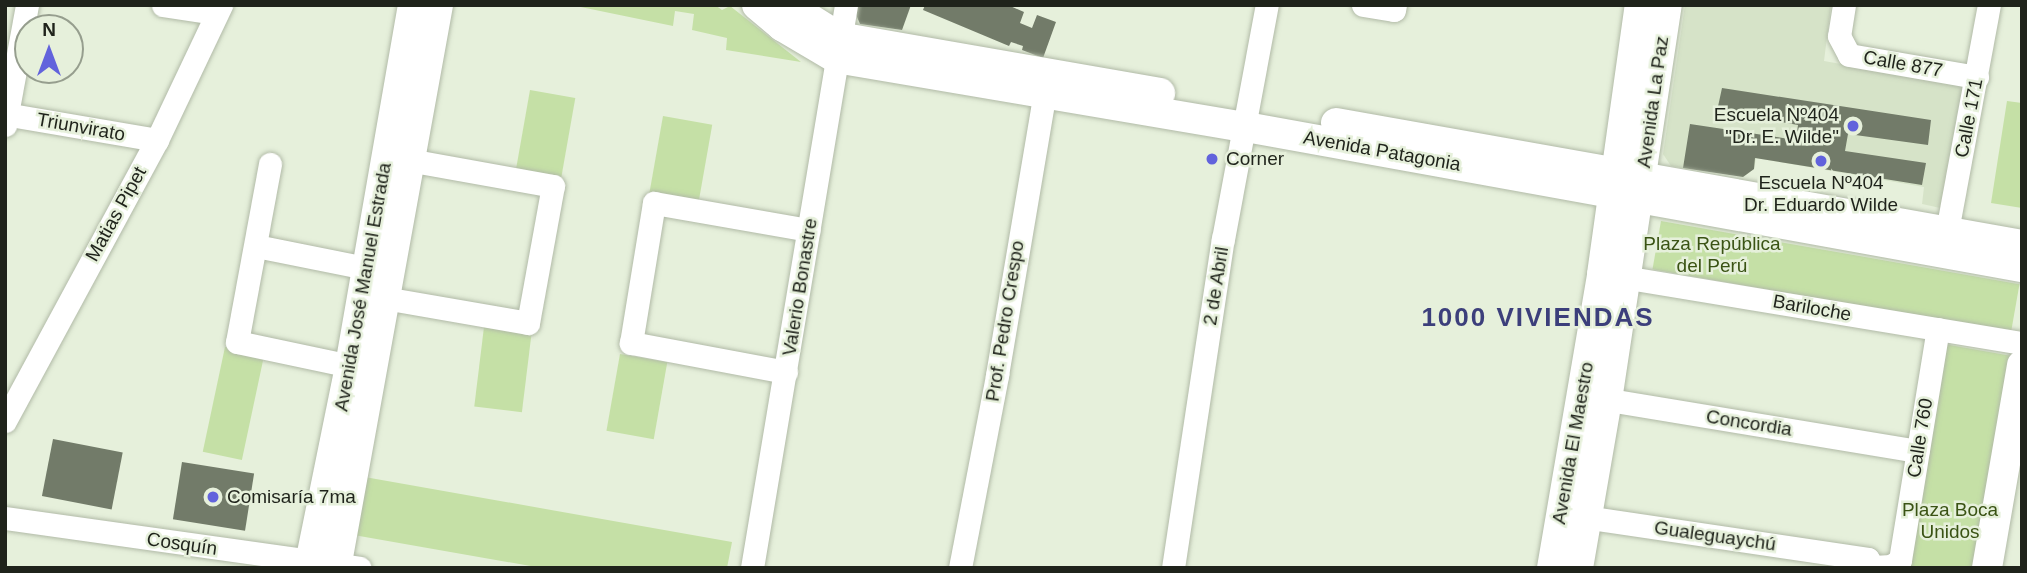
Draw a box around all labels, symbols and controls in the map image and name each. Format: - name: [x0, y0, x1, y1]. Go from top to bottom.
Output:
- north arrow: [14, 14, 84, 84]
- text: N: [42, 19, 56, 40]
- street label: Avenida La Paz: [1632, 35, 1674, 169]
- street label: Calle 877: [1861, 46, 1945, 82]
- street label: Calle 171: [1950, 76, 1988, 160]
- place label: Escuela Nº404 "Dr. E. Wilde": [1714, 104, 1839, 148]
- street label: Triunvirato: [35, 108, 127, 146]
- marker: Escuela Nº404 "Dr. E. Wilde": [1845, 118, 1861, 134]
- street label: Avenida Patagonia: [1302, 126, 1462, 176]
- place label: Corner: [1226, 148, 1284, 170]
- marker: Corner: [1204, 151, 1220, 167]
- marker: Escuela Nº404 Dr. Eduardo Wilde: [1813, 153, 1829, 169]
- street label: Avenida José Manuel Estrada: [330, 161, 396, 413]
- street label: Matias Pipet: [81, 163, 151, 265]
- place label: Escuela Nº404 Dr. Eduardo Wilde: [1744, 172, 1898, 216]
- street label: Valerio Bonastre: [778, 217, 822, 357]
- park label: Plaza República del Perú: [1643, 233, 1781, 277]
- street label: Prof. Pedro Crespo: [981, 239, 1029, 403]
- street label: 2 de Abril: [1198, 245, 1234, 327]
- street label: Bariloche: [1771, 290, 1853, 326]
- district label: 1000 VIVIENDAS: [1423, 302, 1653, 334]
- street label: Avenida El Maestro: [1547, 360, 1599, 526]
- street label: Calle 760: [1902, 397, 1938, 479]
- street label: Concordia: [1704, 405, 1794, 441]
- place label: Comisaría 7ma: [227, 486, 356, 508]
- marker: Comisaría 7ma: [205, 489, 221, 505]
- park label: Plaza Boca Unidos: [1902, 499, 1998, 543]
- street label: Gualeguaychú: [1653, 516, 1777, 556]
- street label: Cosquín: [145, 528, 219, 560]

